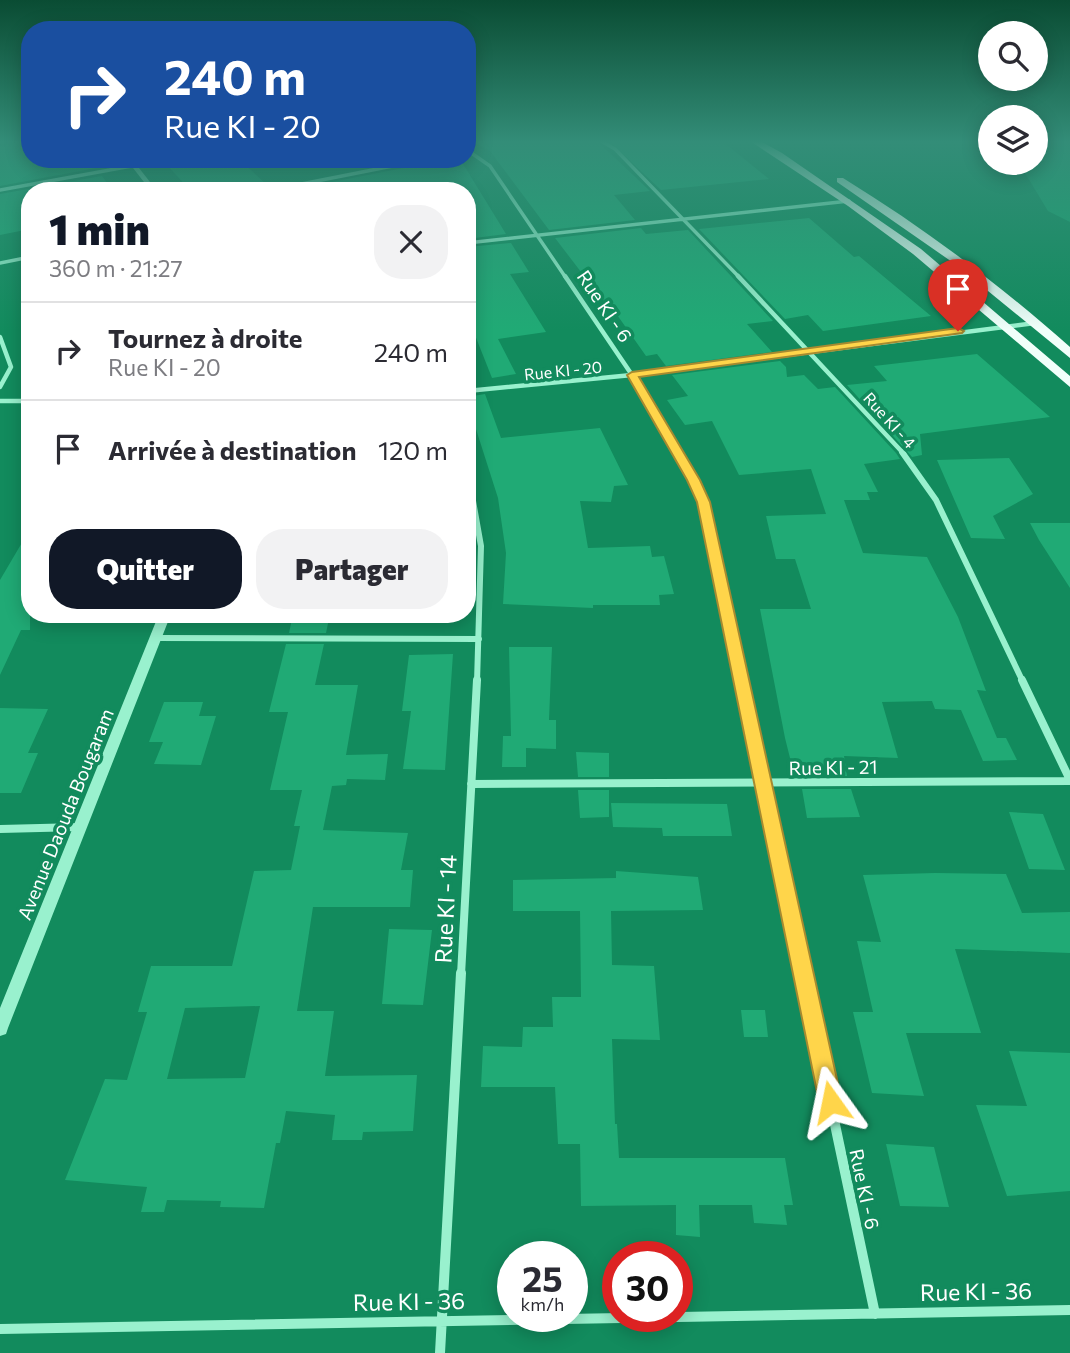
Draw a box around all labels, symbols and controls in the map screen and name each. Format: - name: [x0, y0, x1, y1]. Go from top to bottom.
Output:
- map controls: [978, 21, 1048, 175]
- button: search: [978, 21, 1048, 91]
- text: 240 m: [164, 45, 306, 105]
- icon: right: [49, 49, 140, 140]
- text: Rue KI - 20: [164, 105, 321, 145]
- button: layers: [978, 105, 1048, 175]
- text: 1 min: [49, 202, 150, 254]
- button: close: [374, 205, 448, 279]
- text: 360 m · 21:27: [49, 254, 183, 282]
- pin: [928, 259, 988, 331]
- street label: Rue KI - 6: [573, 266, 637, 346]
- icon: arrive: [939, 270, 977, 308]
- text: Tournez à droite: [108, 322, 303, 353]
- icon: right: [49, 332, 87, 370]
- text: 240 m: [374, 336, 448, 367]
- text: Rue KI - 20: [108, 353, 221, 381]
- street label: Rue KI - 20: [523, 356, 603, 384]
- street label: Rue KI - 4: [860, 388, 920, 452]
- icon: arrive: [49, 430, 87, 468]
- text: Arrivée à destination: [108, 434, 356, 465]
- text: 120 m: [378, 434, 448, 465]
- button: Quitter: [49, 529, 242, 609]
- button: Partager: [256, 529, 448, 609]
- street label: Avenue Daouda Bougaram: [12, 705, 118, 923]
- street label: Rue KI - 21: [788, 755, 878, 779]
- street label: Rue KI - 14: [428, 854, 462, 964]
- position arrow: [794, 1065, 868, 1139]
- street label: Rue KI - 6: [845, 1147, 885, 1231]
- speed limit sign: 30: [602, 1241, 693, 1332]
- text: 25: [522, 1256, 563, 1299]
- street label: Rue KI - 36: [920, 1276, 1032, 1306]
- street label: Rue KI - 36: [353, 1286, 465, 1316]
- text: km/h: [521, 1293, 564, 1315]

